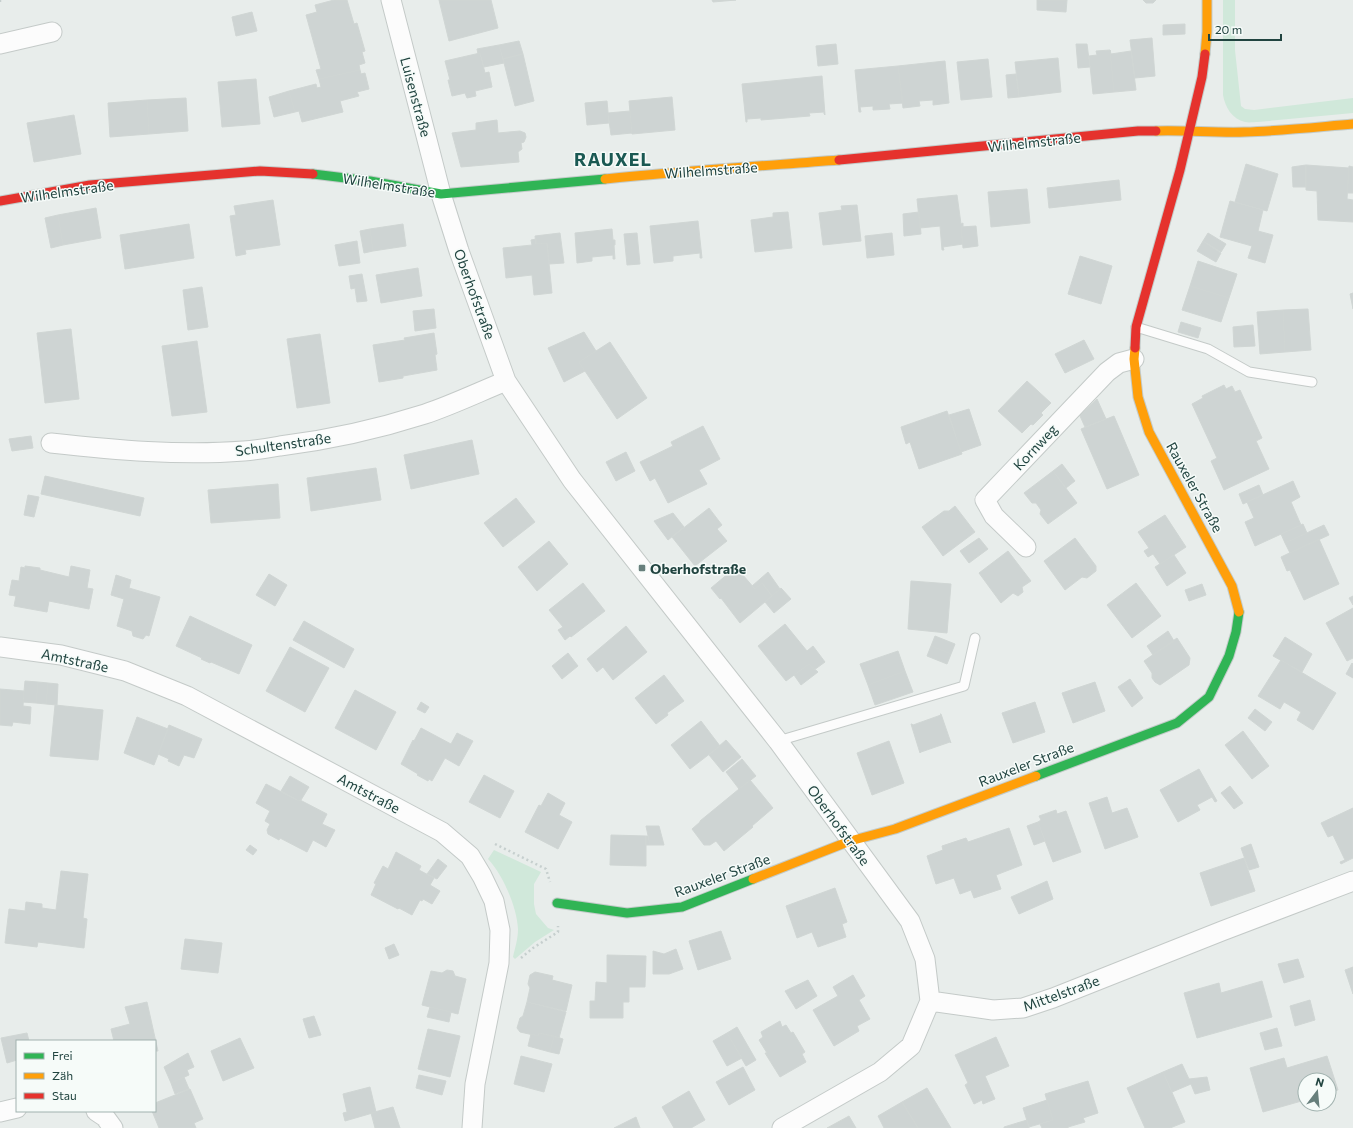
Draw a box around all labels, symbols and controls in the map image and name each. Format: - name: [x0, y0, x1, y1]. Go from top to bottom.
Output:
- scale bar: [1209, 16, 1281, 42]
- text: 20 m: [1215, 22, 1242, 36]
- street label: Luisenstraße: [397, 55, 435, 139]
- street label: Wilhelmstraße: [987, 129, 1081, 155]
- district label: RAUXEL: [574, 148, 652, 170]
- street label: Wilhelmstraße: [664, 158, 758, 182]
- street label: Wilhelmstraße: [342, 169, 436, 201]
- street label: Wilhelmstraße: [20, 176, 114, 206]
- street label: Oberhofstraße: [451, 246, 499, 342]
- street label: Kornweg: [1009, 420, 1061, 474]
- street label: Schultenstraße: [234, 429, 332, 459]
- street label: Rauxeler Straße: [1163, 439, 1227, 535]
- place label: Oberhofstraße: [650, 560, 746, 577]
- marker: Oberhofstraße: [637, 563, 647, 573]
- street label: Amtstraße: [40, 645, 110, 675]
- street label: Rauxeler Straße: [976, 738, 1076, 790]
- street label: Amtstraße: [335, 769, 403, 817]
- street label: Oberhofstraße: [804, 782, 874, 868]
- street label: Rauxeler Straße: [672, 850, 772, 900]
- street label: Mittelstraße: [1020, 971, 1102, 1015]
- legend: [16, 1040, 156, 1112]
- text: Frei: [52, 1048, 73, 1062]
- text: Zäh: [52, 1068, 73, 1082]
- north arrow: [1297, 1072, 1337, 1112]
- text: N: [1314, 1075, 1326, 1089]
- text: Stau: [52, 1088, 77, 1102]

